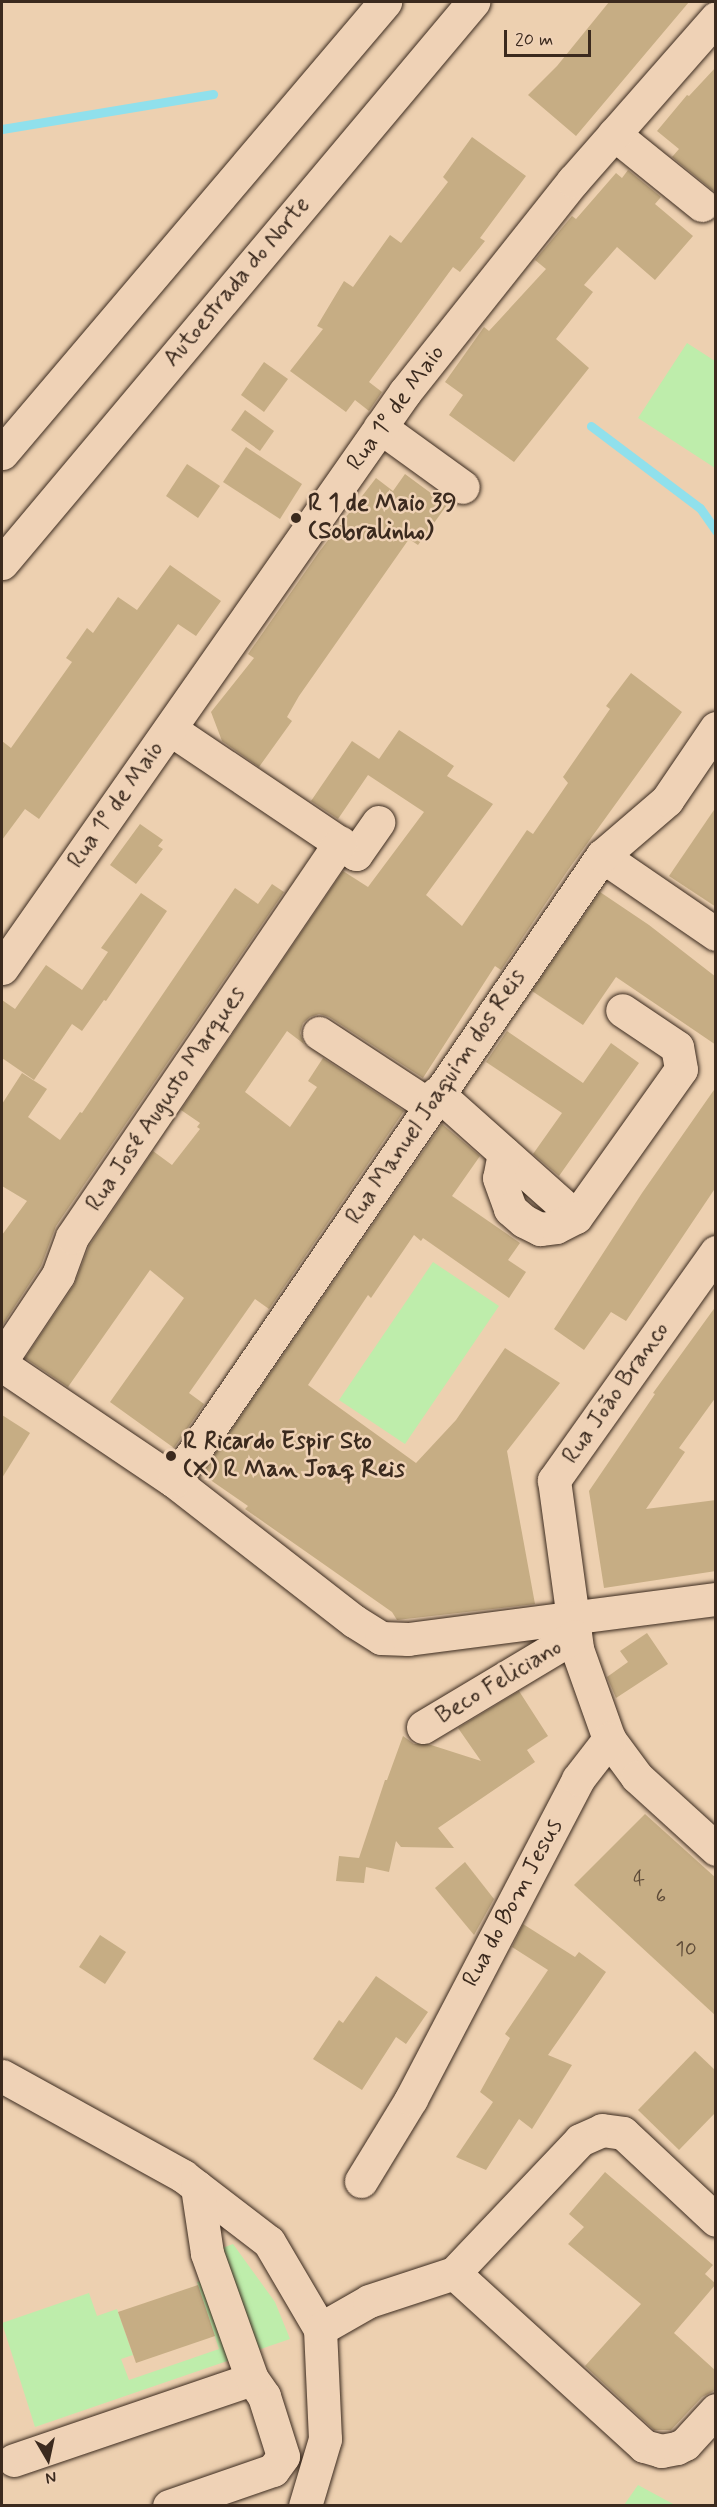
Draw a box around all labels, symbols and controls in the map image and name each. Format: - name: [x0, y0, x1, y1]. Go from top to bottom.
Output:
- scale bar: [507, 18, 594, 56]
- text: 20 m: [515, 28, 553, 52]
- street label: Autoestrada do Norte: [158, 191, 316, 373]
- street label: Rua 1º de Maio: [341, 340, 451, 476]
- place label: R 1 de Maio 39 (Sobralinho): [308, 490, 455, 546]
- marker: R 1 de Maio 39 (Sobralinho): [289, 511, 303, 525]
- street label: Rua 1º de Maio: [62, 737, 170, 873]
- street label: Rua Manuel Joaquim dos Reis: [340, 965, 532, 1229]
- street label: Rua José Augusto Marques: [81, 983, 251, 1215]
- street label: Rua João Branco: [556, 1315, 676, 1471]
- place label: R Ricardo Espir Sto (X) R Man Joaq Reis: [183, 1428, 393, 1484]
- marker: R Ricardo Espir Sto (X) R Man Joaq Reis: [164, 1449, 178, 1463]
- street label: Beco Feliciano: [431, 1633, 567, 1731]
- street label: Rua do Bom Jesus: [458, 1817, 568, 1989]
- house number: 4: [633, 1866, 645, 1892]
- house number: 6: [656, 1883, 666, 1909]
- house number: 10: [675, 1936, 697, 1962]
- north arrow: [18, 2429, 78, 2489]
- text: N: [44, 2466, 58, 2488]

